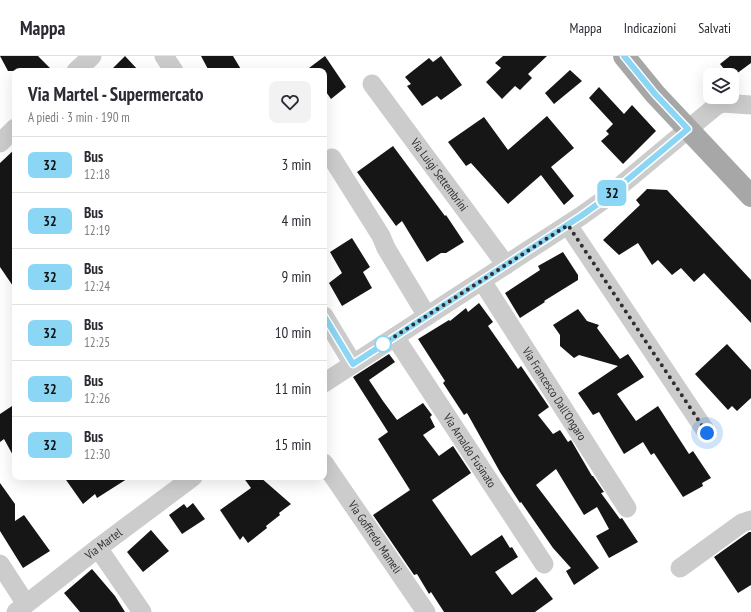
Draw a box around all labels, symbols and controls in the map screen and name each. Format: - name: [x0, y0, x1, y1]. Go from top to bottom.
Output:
- text: Mappa: [20, 16, 65, 40]
- text: Mappa: [570, 19, 602, 37]
- text: Indicazioni: [624, 19, 676, 37]
- text: Salvati: [698, 19, 731, 37]
- map controls: [703, 68, 739, 104]
- button: layers: [703, 68, 739, 104]
- button: heart: [269, 81, 311, 123]
- text: Via Martel - Supermercato: [28, 82, 204, 106]
- text: A piedi · 3 min · 190 m: [28, 109, 130, 126]
- street label: Via Luigi Settembrini: [407, 134, 472, 214]
- text: Bus: [84, 147, 103, 166]
- text: 3 min: [281, 155, 311, 174]
- text: 32: [43, 156, 57, 174]
- text: 12:18: [84, 166, 110, 183]
- line badge: 32: [594, 180, 630, 206]
- text: 32: [605, 184, 619, 202]
- text: Bus: [84, 203, 103, 222]
- text: 4 min: [281, 211, 311, 230]
- text: 32: [43, 212, 57, 230]
- text: 12:19: [84, 222, 110, 239]
- text: Bus: [84, 259, 103, 278]
- text: 9 min: [281, 267, 311, 286]
- text: 32: [43, 268, 57, 286]
- text: 12:24: [84, 278, 110, 295]
- text: Bus: [84, 315, 103, 334]
- text: 10 min: [275, 323, 311, 342]
- text: 32: [43, 324, 57, 342]
- text: 12:25: [84, 334, 110, 351]
- unlabelled marker: [374, 335, 392, 353]
- street label: Via Francesco Dall'Ongaro: [519, 343, 590, 443]
- text: Bus: [84, 371, 103, 390]
- text: 11 min: [275, 379, 311, 398]
- text: 32: [43, 380, 57, 398]
- text: 12:26: [84, 390, 110, 407]
- street label: Via Arnaldo Fusinato: [440, 410, 500, 490]
- your location: [697, 423, 717, 443]
- text: Bus: [84, 427, 103, 446]
- text: 15 min: [275, 435, 311, 454]
- text: 32: [43, 436, 57, 454]
- text: 12:30: [84, 446, 110, 463]
- street label: Via Goffredo Mameli: [345, 497, 405, 576]
- street label: Via Martel: [81, 525, 125, 563]

